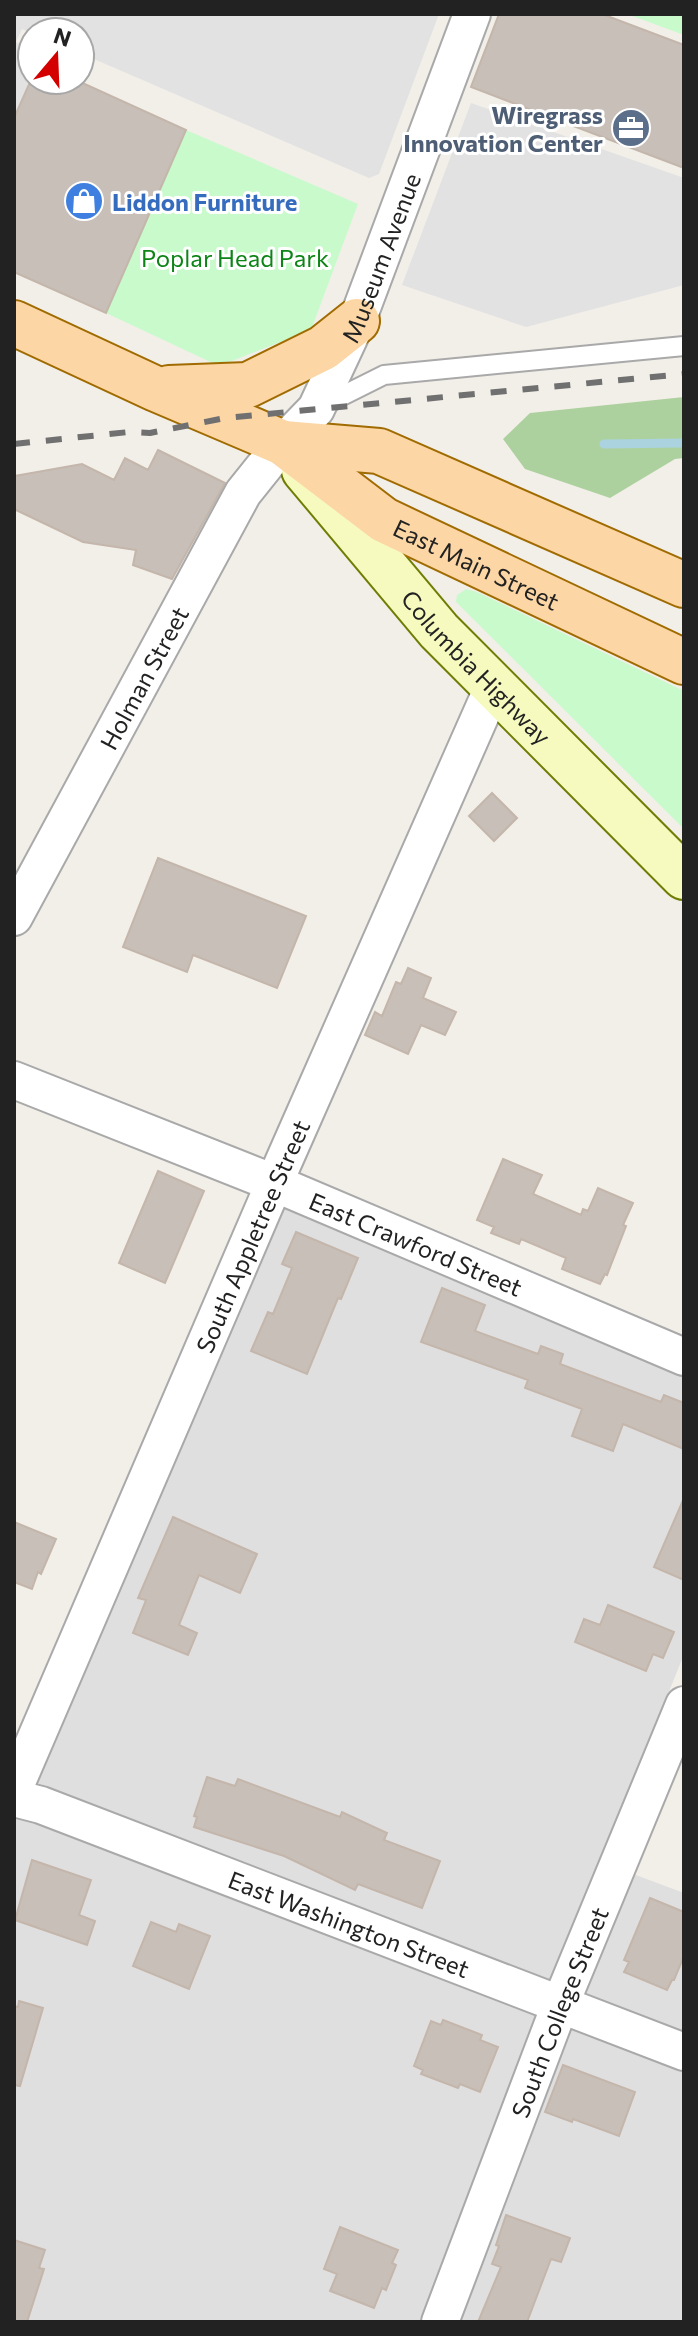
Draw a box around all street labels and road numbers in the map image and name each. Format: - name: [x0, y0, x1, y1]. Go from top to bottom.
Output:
- street label: Museum Avenue: [335, 169, 426, 347]
- street label: East Main Street: [389, 512, 564, 615]
- street label: Columbia Highway: [396, 584, 558, 750]
- street label: Holman Street: [93, 601, 194, 754]
- street label: South Appletree Street: [189, 1115, 315, 1357]
- street label: East Crawford Street: [305, 1185, 527, 1301]
- street label: East Washington Street: [225, 1864, 474, 1983]
- street label: South College Street: [504, 1902, 614, 2121]

